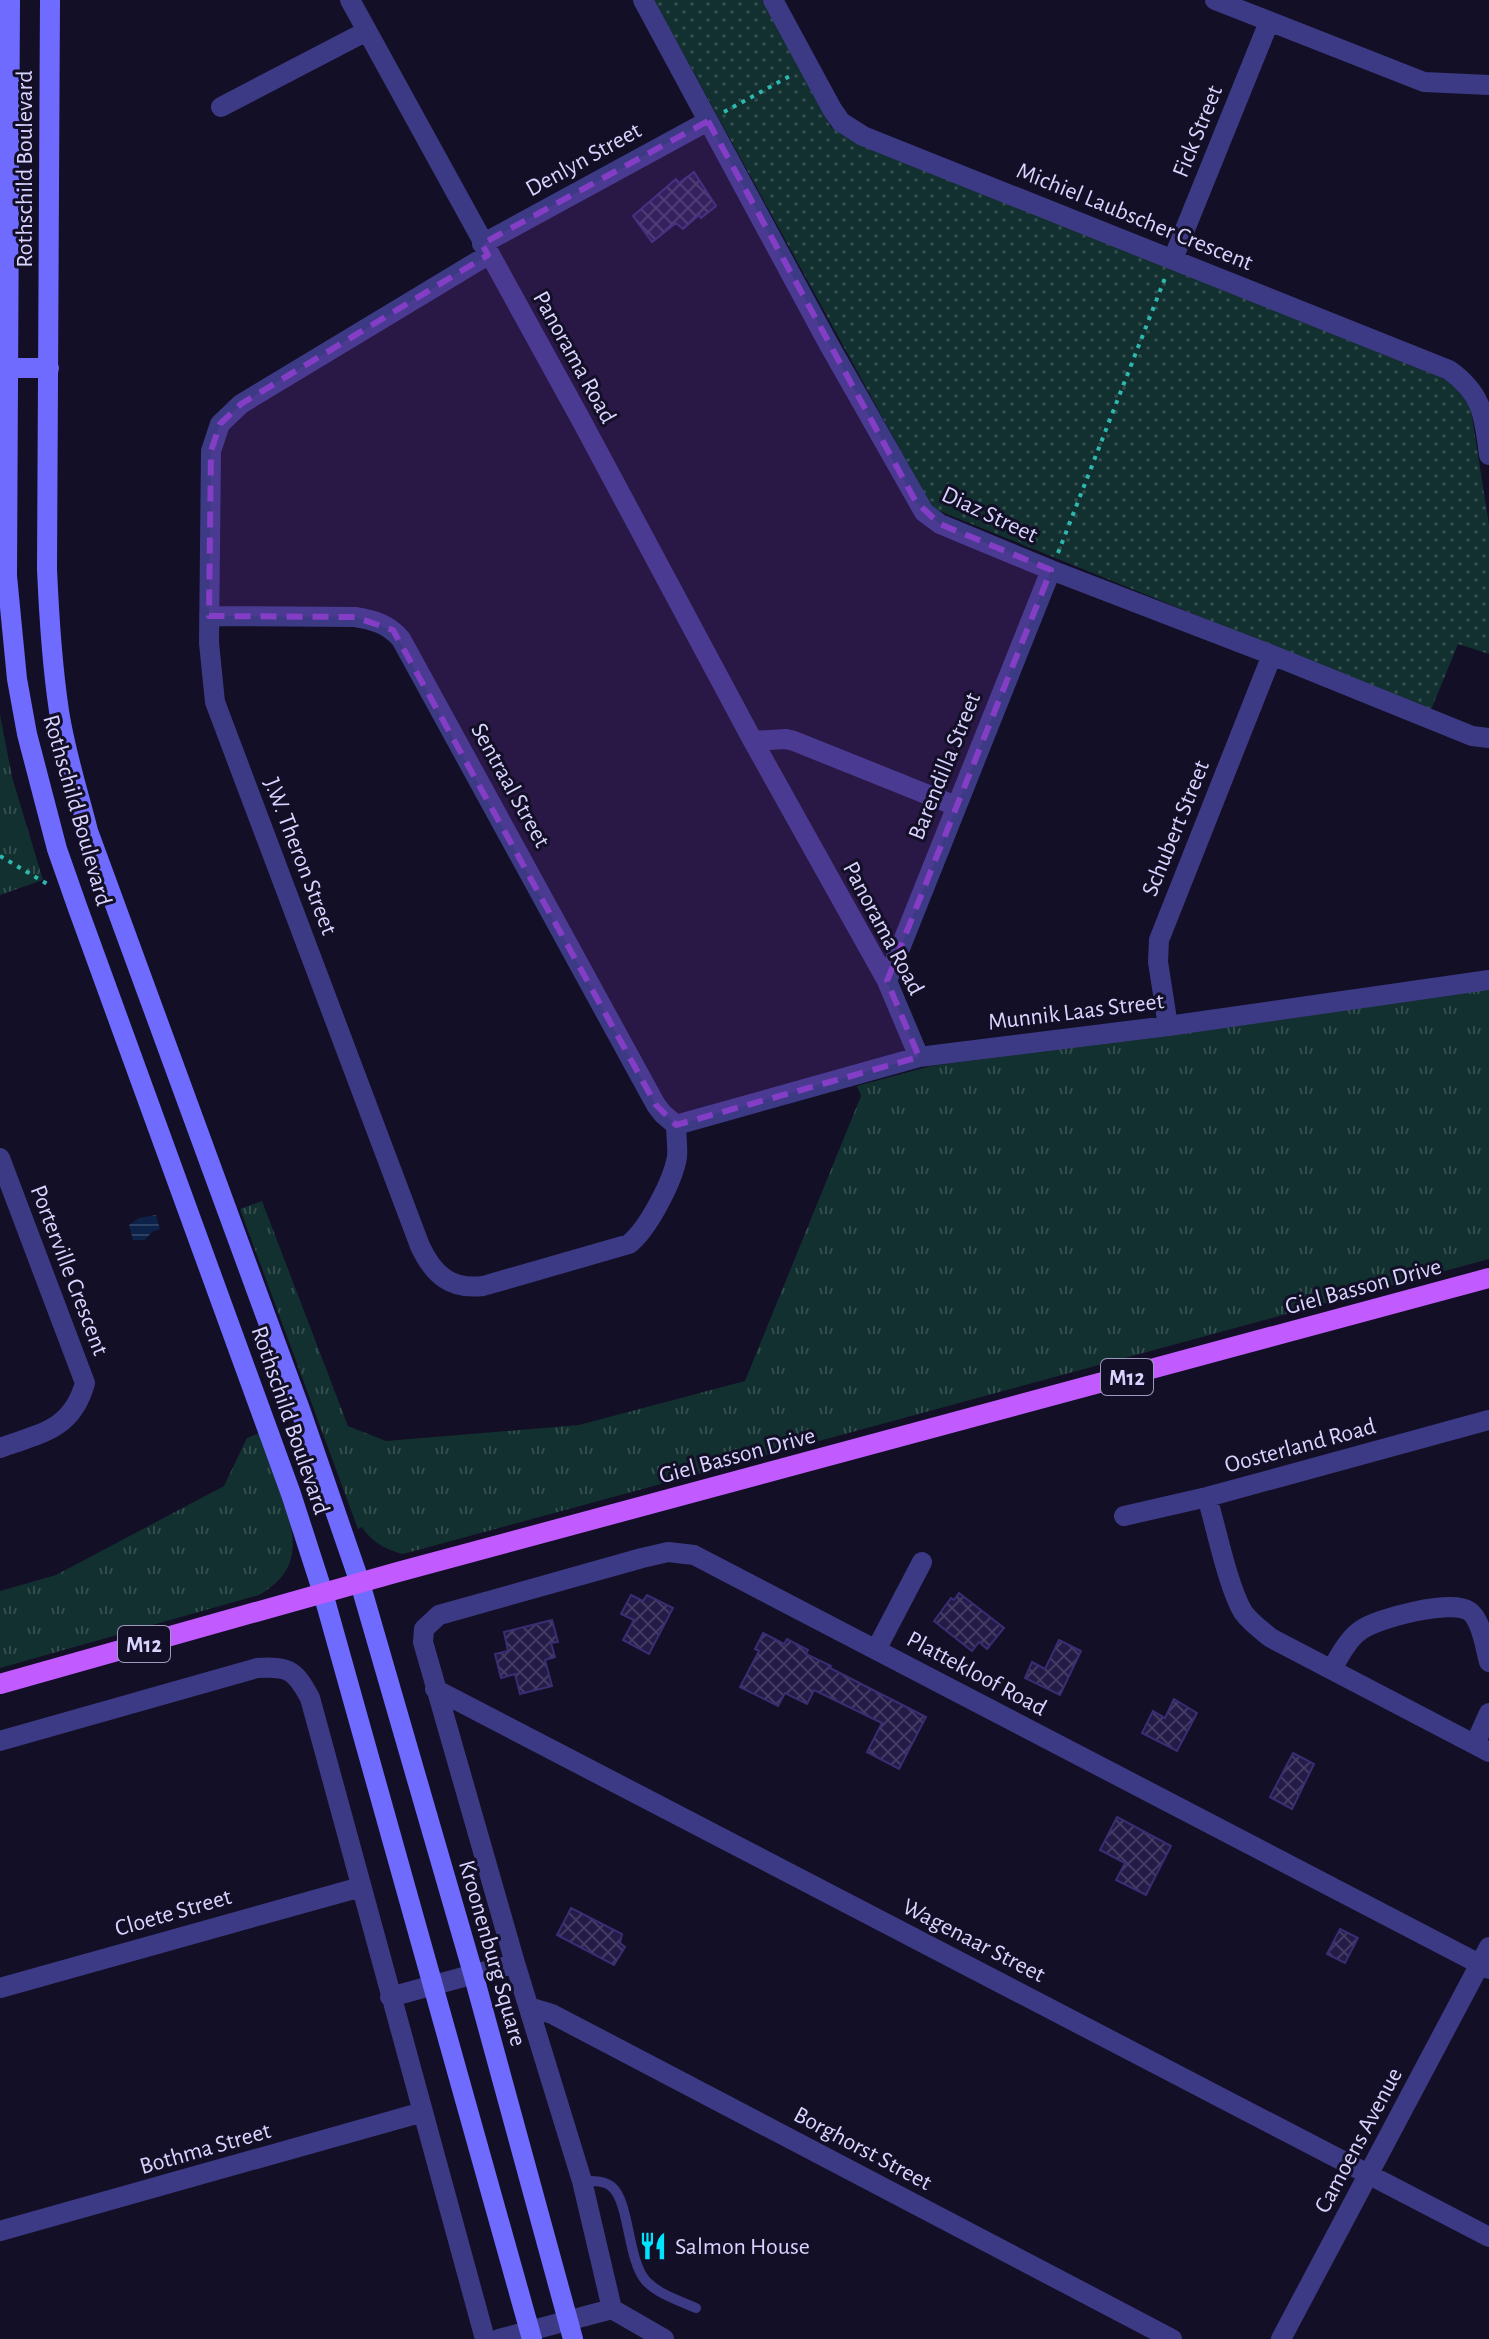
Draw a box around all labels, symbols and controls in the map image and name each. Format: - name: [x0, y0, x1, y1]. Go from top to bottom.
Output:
- street label: Rothschild Boulevard: [13, 70, 37, 268]
- street label: Fick Street: [1169, 82, 1227, 181]
- street label: Denlyn Street: [522, 118, 646, 201]
- street label: Michiel Laubscher Crescent: [1013, 159, 1256, 275]
- street label: Panorama Road: [528, 287, 620, 428]
- street label: Diaz Street: [938, 482, 1042, 548]
- street label: Barendilla Street: [904, 689, 986, 843]
- street label: Rothschild Boulevard: [38, 712, 116, 909]
- street label: Sentraal Street: [466, 719, 554, 852]
- street label: Schubert Street: [1138, 757, 1214, 900]
- street label: J.W. Theron Street: [259, 775, 341, 938]
- street label: Panorama Road: [838, 858, 928, 999]
- street label: Munnik Laas Street: [987, 989, 1166, 1035]
- street label: Porterville Crescent: [26, 1182, 113, 1359]
- street label: Giel Basson Drive: [1283, 1255, 1444, 1319]
- street label: Rothschild Boulevard: [247, 1323, 334, 1518]
- road number: M12: [1101, 1359, 1153, 1395]
- street label: Oosterland Road: [1222, 1414, 1378, 1478]
- street label: Giel Basson Drive: [657, 1424, 818, 1488]
- road number: M12: [118, 1626, 170, 1662]
- street label: Plattekloof Road: [903, 1627, 1050, 1721]
- street label: Kroonenburg Square: [454, 1857, 530, 2049]
- street label: Cloete Street: [112, 1885, 235, 1941]
- street label: Wagenaar Street: [898, 1895, 1049, 1987]
- street label: Camoens Avenue: [1311, 2064, 1407, 2217]
- street label: Borghorst Street: [790, 2103, 936, 2195]
- street label: Bothma Street: [137, 2119, 274, 2179]
- restaurant icon: Salmon House: [638, 2231, 668, 2261]
- place label: Salmon House: [675, 2235, 810, 2259]

